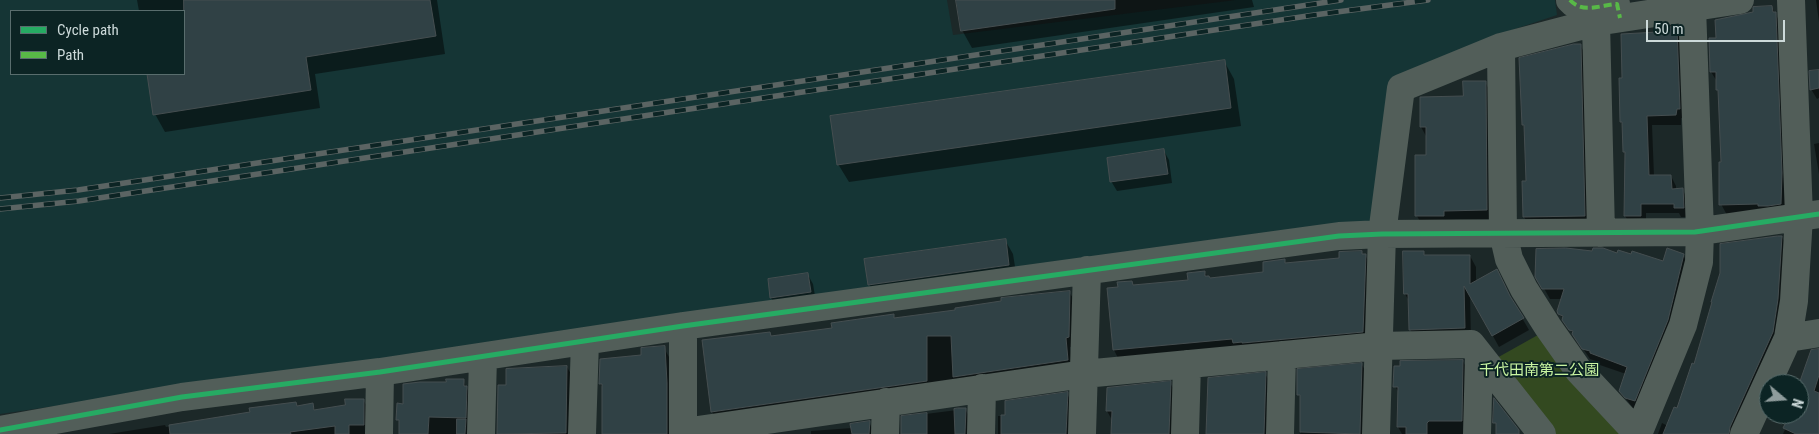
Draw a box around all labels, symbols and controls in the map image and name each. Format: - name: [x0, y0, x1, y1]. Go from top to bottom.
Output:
- legend: [10, 10, 185, 75]
- scale bar: [1649, 10, 1788, 42]
- text: 50 m: [1654, 20, 1684, 38]
- text: Cycle path: [57, 21, 119, 39]
- text: Path: [57, 46, 84, 64]
- park label: 千代田南第二公園: [1479, 362, 1599, 380]
- north arrow: [1759, 374, 1809, 424]
- text: N: [1788, 397, 1806, 410]

